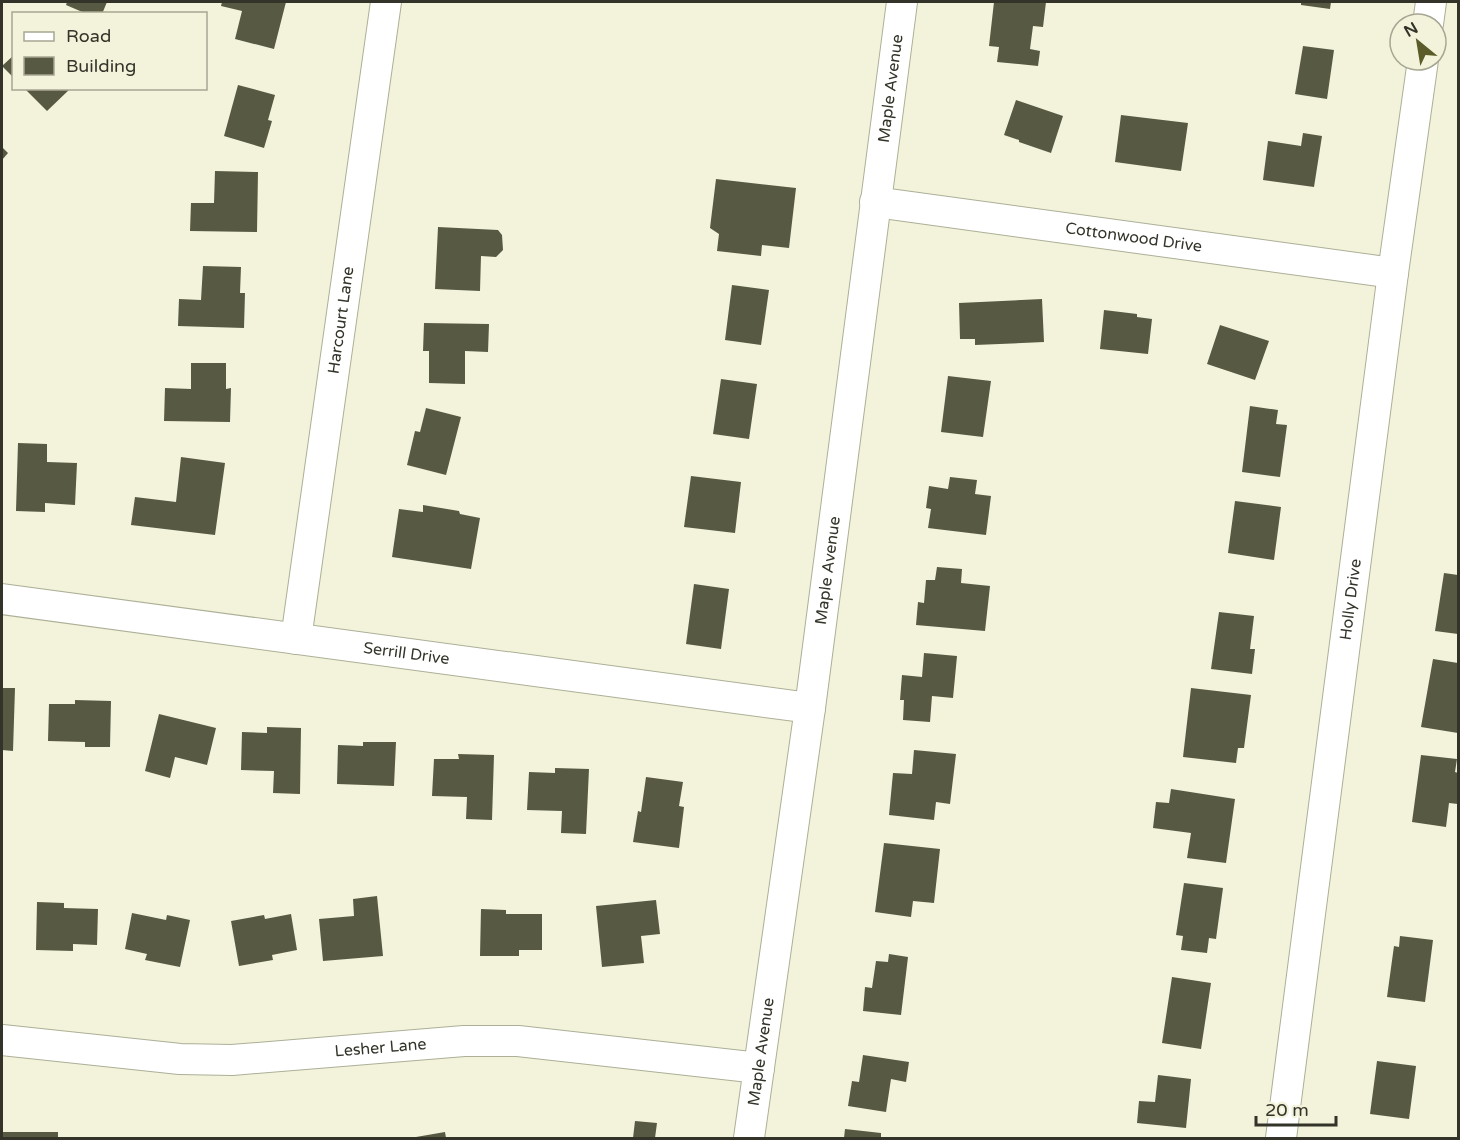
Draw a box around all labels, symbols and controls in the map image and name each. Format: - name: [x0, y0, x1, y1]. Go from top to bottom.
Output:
- legend: [12, 12, 207, 90]
- north arrow: [1388, 12, 1448, 72]
- text: N: [1400, 18, 1422, 42]
- text: Road: [66, 25, 111, 47]
- street label: Maple Avenue: [874, 33, 908, 144]
- text: Building: [66, 55, 136, 77]
- street label: Cottonwood Drive: [1064, 218, 1203, 257]
- street label: Harcourt Lane: [324, 265, 359, 375]
- street label: Maple Avenue: [811, 515, 845, 626]
- street label: Holly Drive: [1336, 558, 1366, 641]
- street label: Serrill Drive: [362, 638, 451, 669]
- street label: Maple Avenue: [744, 996, 779, 1107]
- street label: Lesher Lane: [334, 1034, 427, 1062]
- scale bar: [1256, 1089, 1336, 1127]
- text: 20 m: [1265, 1099, 1309, 1121]

